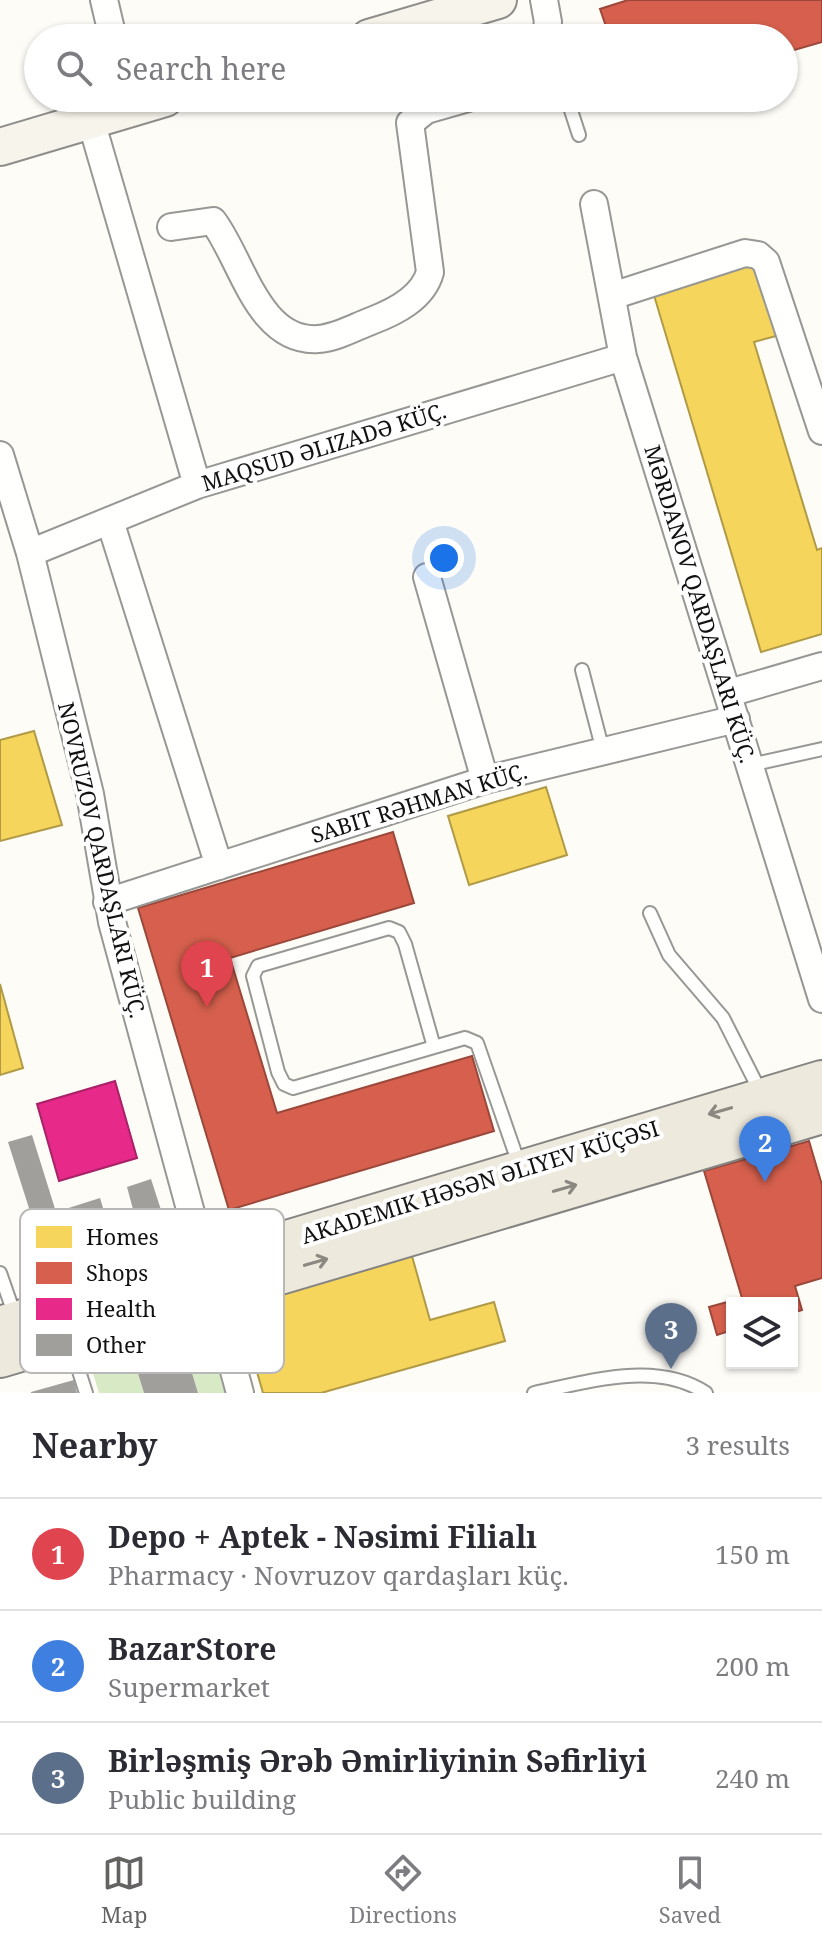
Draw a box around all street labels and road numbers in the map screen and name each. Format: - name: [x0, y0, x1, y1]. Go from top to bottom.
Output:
- street label: MAQSUD ƏLIZADƏ KÜÇ.: [198, 395, 450, 498]
- street label: MƏRDANOV QARDAŞLARI KÜÇ.: [638, 441, 764, 766]
- street label: NOVRUZOV QARDAŞLARI KÜÇ.: [52, 699, 154, 1021]
- street label: SABIT RƏHMAN KÜÇ.: [307, 755, 530, 849]
- street label: AKADEMIK HƏSƏN ƏLIYEV KÜÇƏSI: [297, 1112, 662, 1250]

